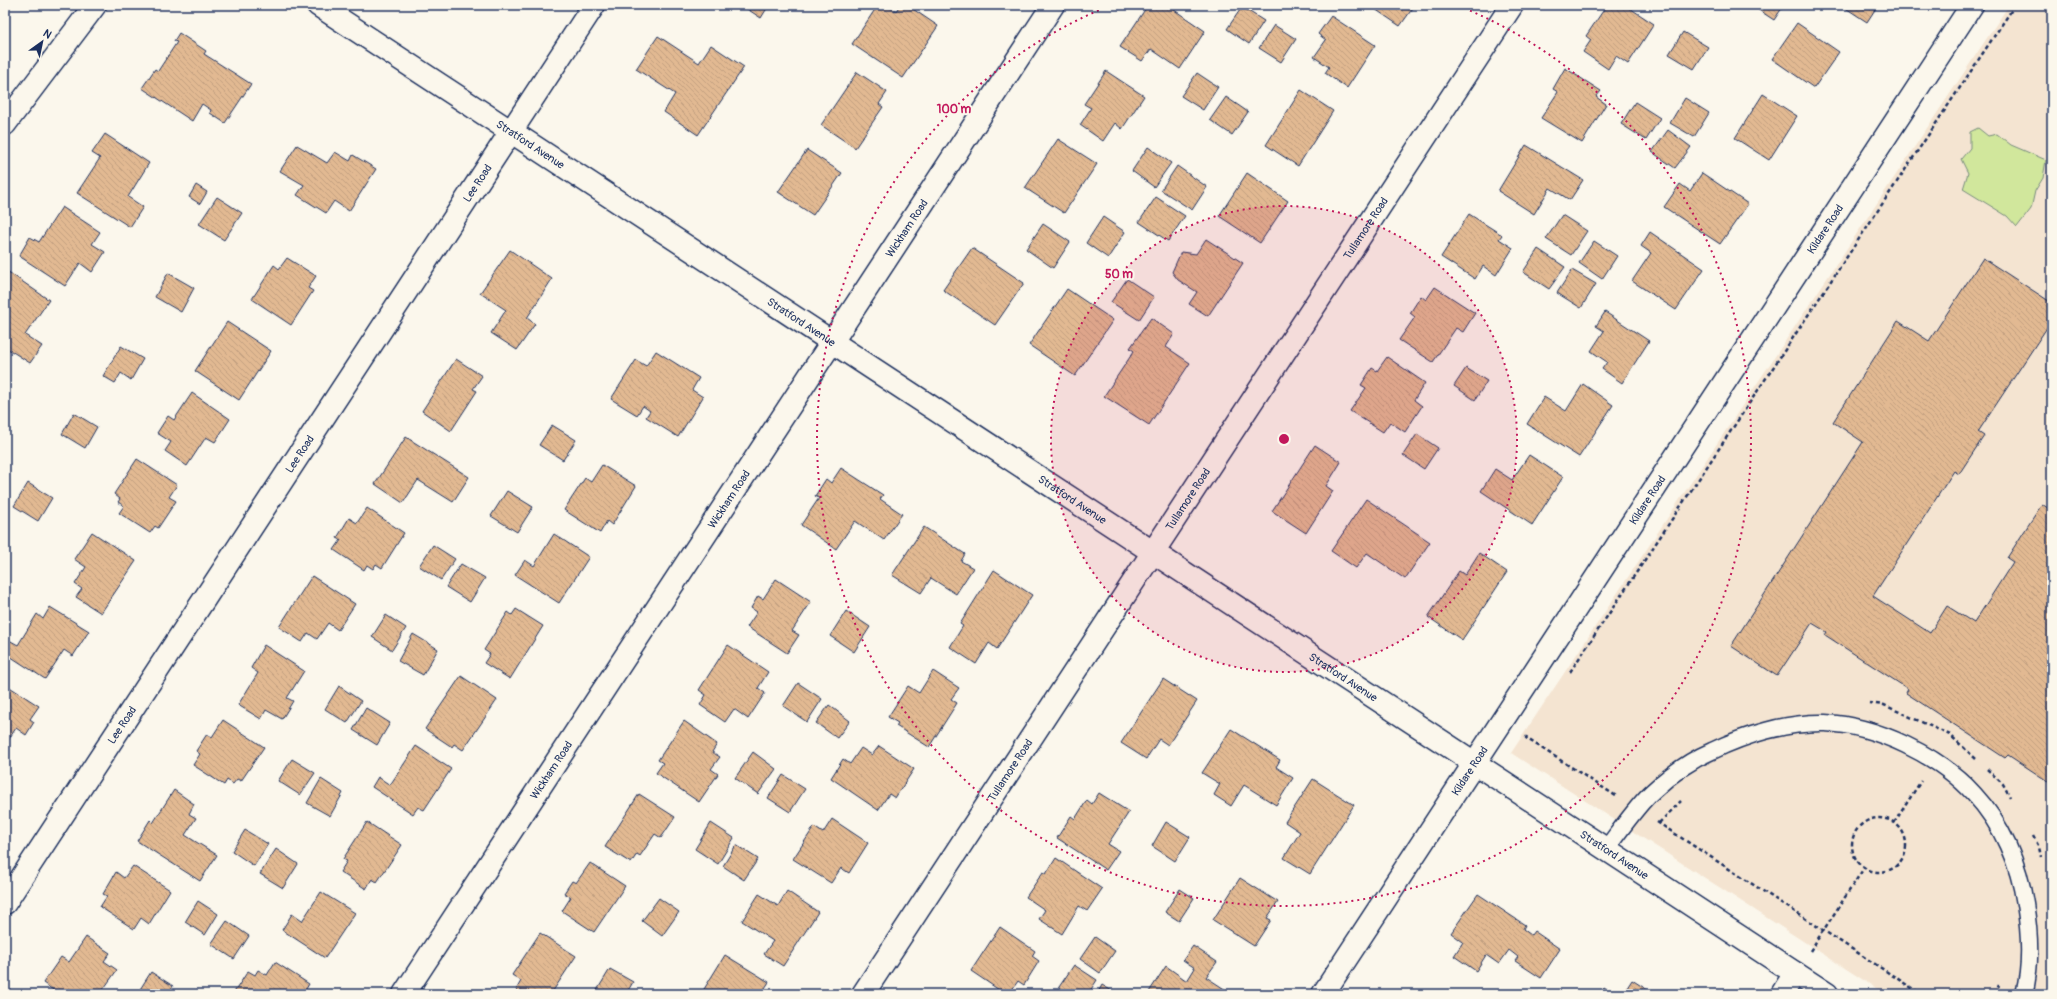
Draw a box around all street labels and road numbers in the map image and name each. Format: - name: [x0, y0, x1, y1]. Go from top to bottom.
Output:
- street label: Stratford Avenue: [494, 117, 568, 172]
- street label: Lee Road: [460, 162, 494, 204]
- street label: Tullamore Road: [1340, 195, 1391, 262]
- street label: Wickham Road: [883, 197, 930, 260]
- street label: Kildare Road: [1804, 202, 1846, 256]
- street label: Stratford Avenue: [765, 295, 839, 349]
- street label: Lee Road: [282, 433, 317, 475]
- street label: Tullamore Road: [1163, 465, 1213, 533]
- street label: Wickham Road: [705, 468, 753, 531]
- street label: Stratford Avenue: [1036, 472, 1110, 527]
- street label: Kildare Road: [1626, 473, 1668, 527]
- street label: Stratford Avenue: [1307, 650, 1381, 704]
- street label: Lee Road: [105, 704, 139, 746]
- street label: Tullamore Road: [985, 736, 1035, 804]
- street label: Wickham Road: [527, 738, 575, 801]
- street label: Kildare Road: [1449, 744, 1490, 798]
- street label: Stratford Avenue: [1578, 828, 1652, 882]

